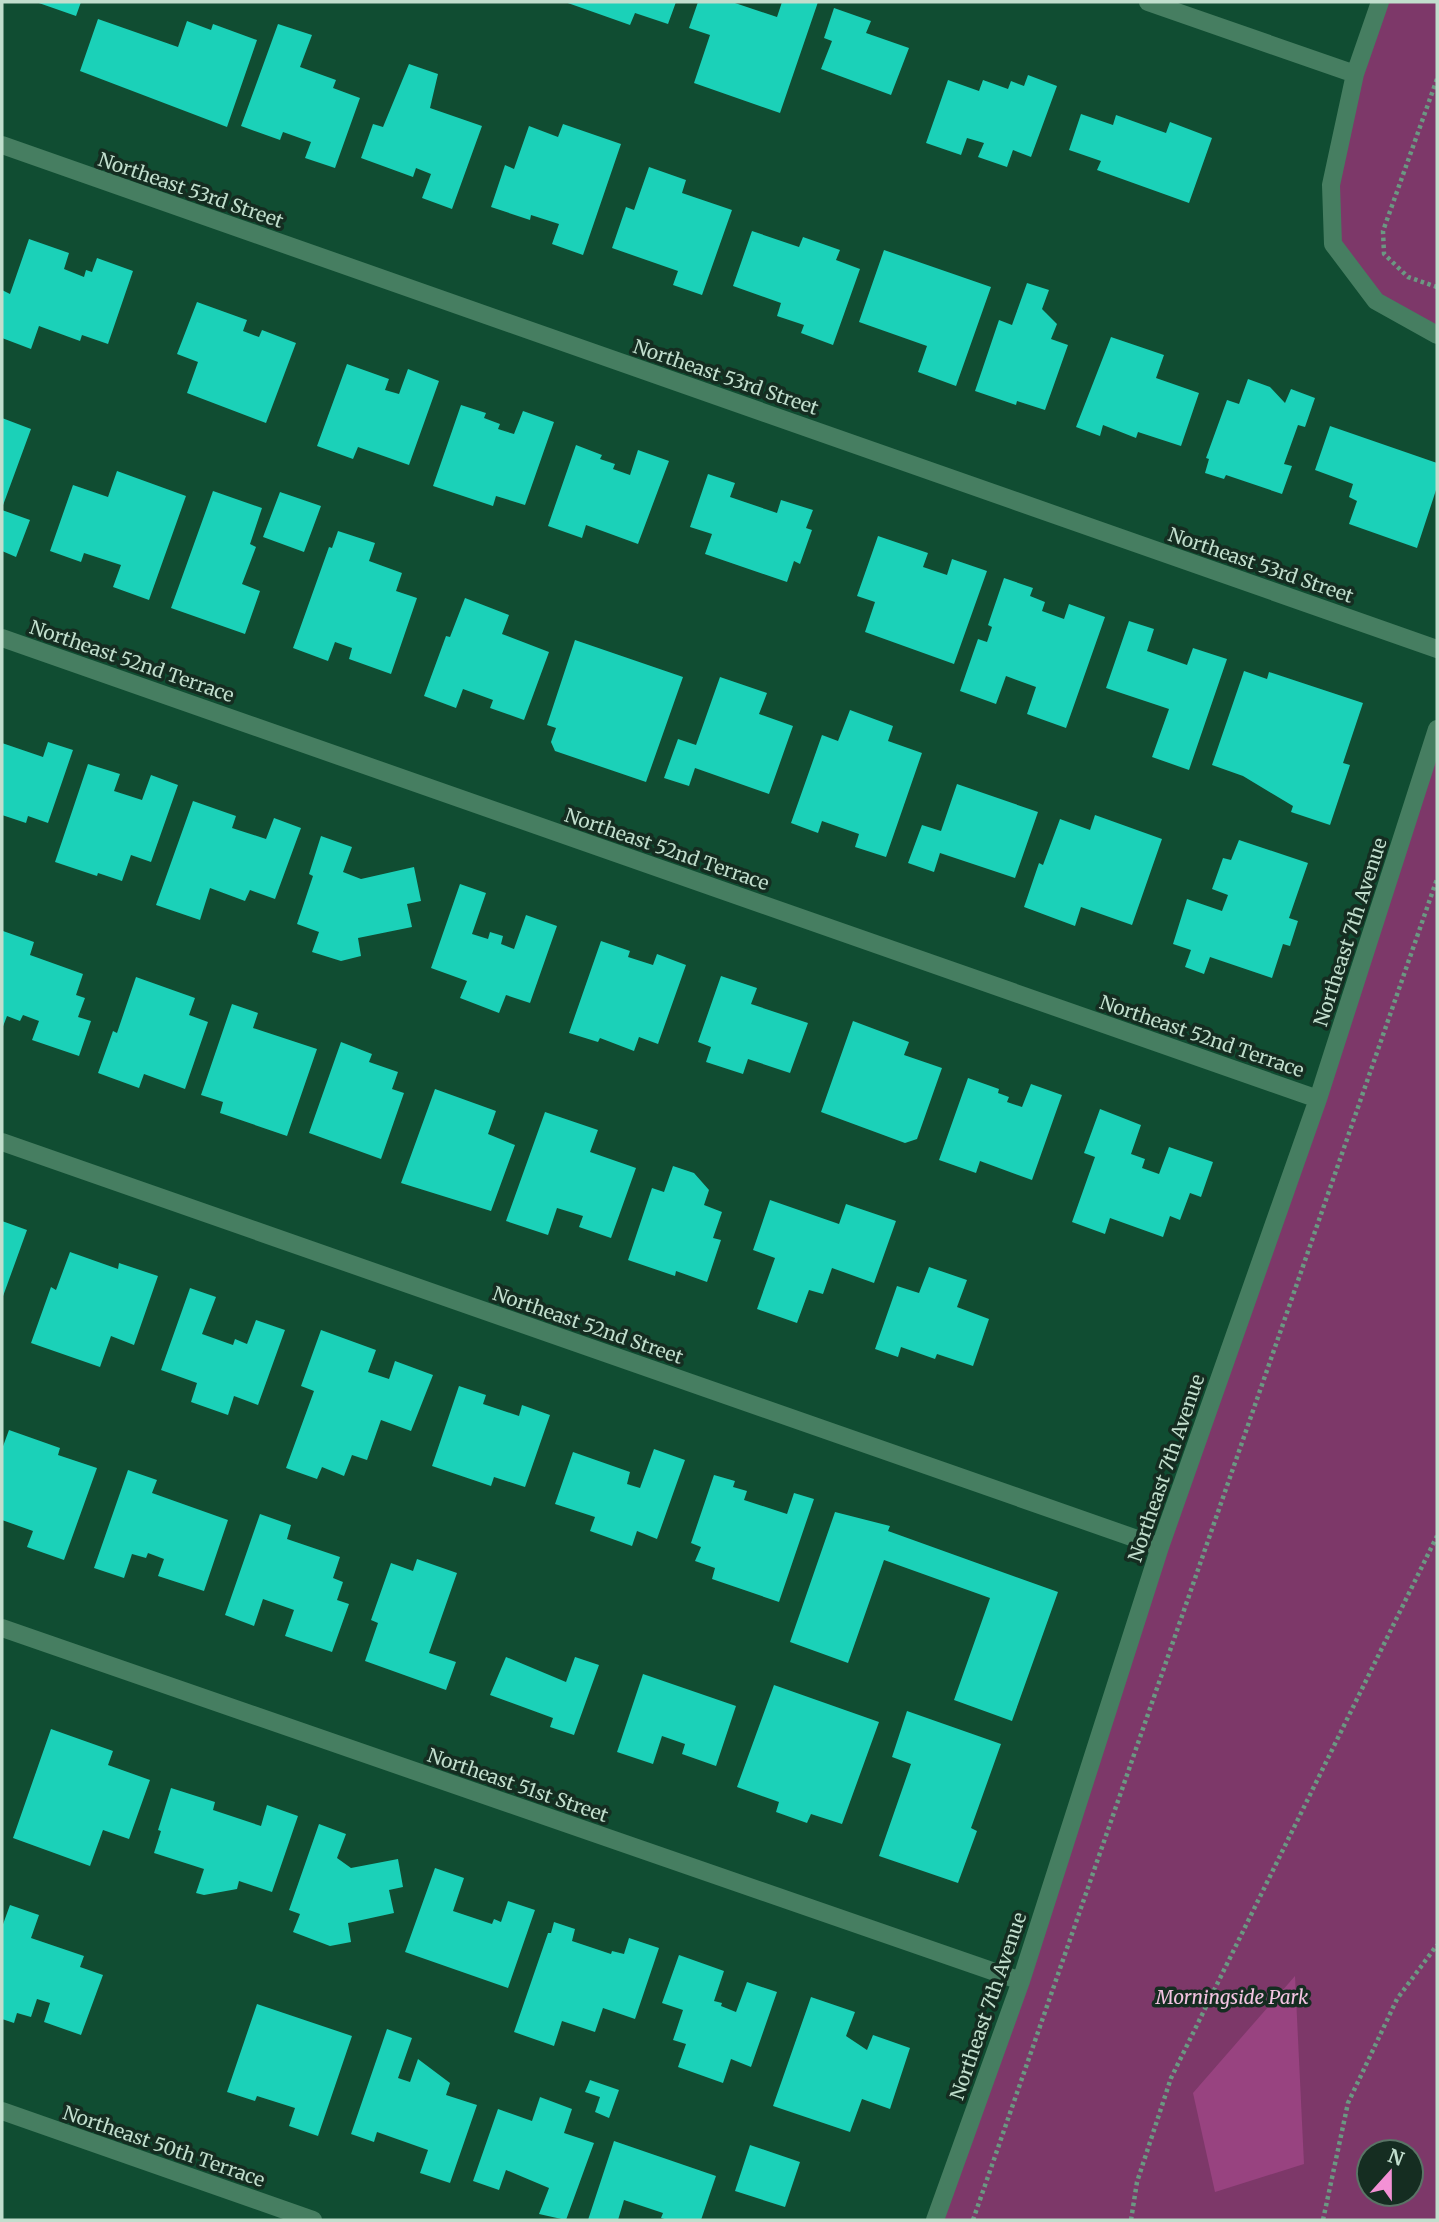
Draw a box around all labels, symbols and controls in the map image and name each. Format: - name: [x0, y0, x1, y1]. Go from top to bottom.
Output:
- street label: Northeast 53rd Street: [95, 147, 287, 233]
- street label: Northeast 53rd Street: [630, 334, 822, 420]
- street label: Northeast 53rd Street: [1165, 522, 1357, 608]
- street label: Northeast 52nd Terrace: [27, 615, 237, 707]
- street label: Northeast 52nd Terrace: [562, 803, 772, 895]
- street label: Northeast 7th Avenue: [1308, 835, 1392, 1029]
- street label: Northeast 52nd Terrace: [1097, 990, 1307, 1082]
- street label: Northeast 52nd Street: [490, 1281, 687, 1369]
- street label: Northeast 7th Avenue: [1123, 1371, 1209, 1565]
- street label: Northeast 51st Street: [424, 1743, 612, 1827]
- street label: Northeast 7th Avenue: [945, 1909, 1031, 2103]
- park label: Morningside Park: [1155, 1985, 1309, 2009]
- street label: Northeast 50th Terrace: [60, 2100, 268, 2192]
- north arrow: [1355, 2138, 1425, 2208]
- text: N: [1385, 2143, 1407, 2171]

